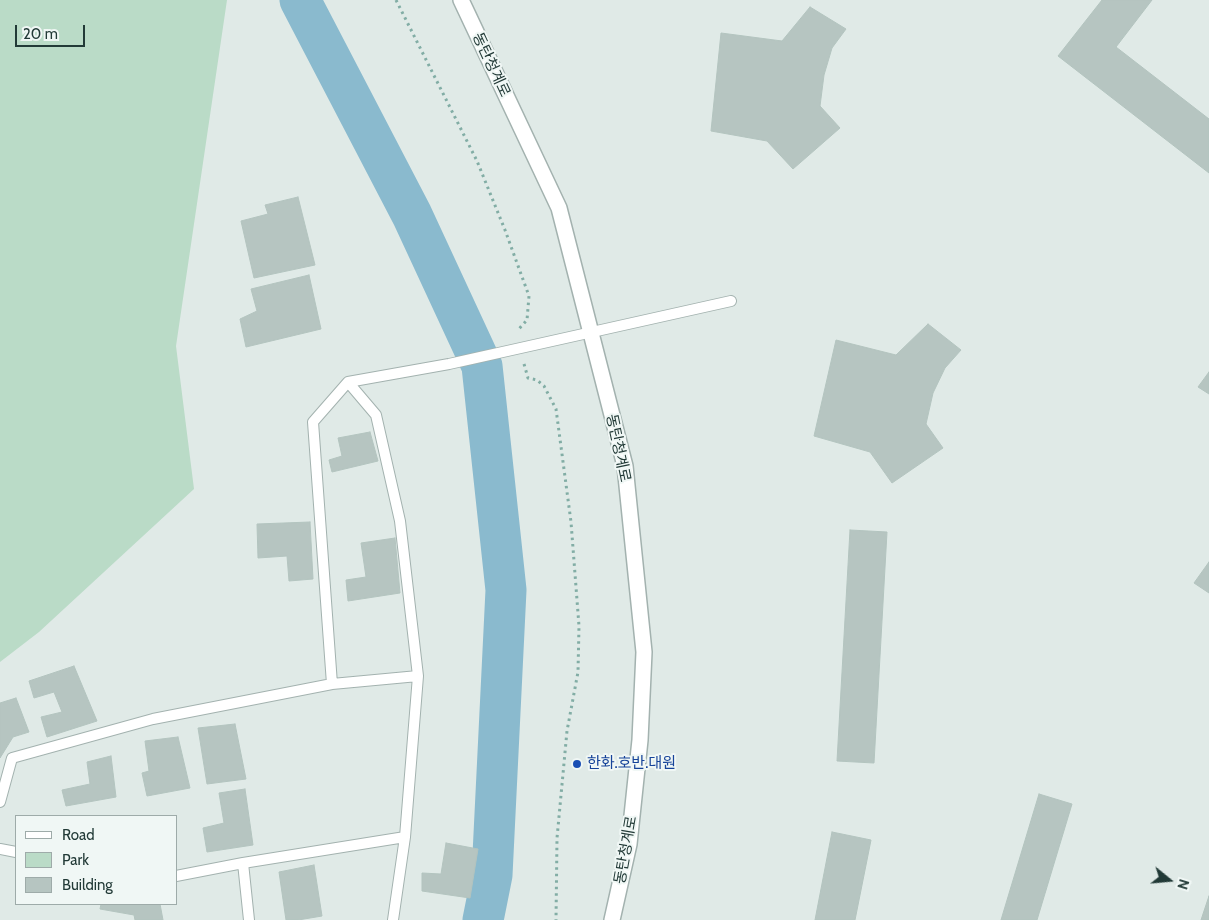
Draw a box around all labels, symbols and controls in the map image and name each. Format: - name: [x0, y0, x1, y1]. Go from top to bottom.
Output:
- scale bar: [18, 15, 88, 47]
- text: 20 m: [23, 25, 58, 43]
- street label: 동탄청계로: [468, 30, 514, 100]
- street label: 동탄청계로: [602, 412, 634, 484]
- place label: 한화.호반.대원: [587, 755, 676, 773]
- marker: 한화.호반.대원: [571, 758, 583, 770]
- street label: 동탄청계로: [611, 814, 641, 886]
- legend: [15, 815, 178, 905]
- text: Road: [62, 826, 95, 844]
- text: Park: [62, 851, 89, 869]
- north arrow: [1144, 855, 1194, 905]
- text: Building: [62, 876, 113, 894]
- text: N: [1173, 877, 1193, 892]

